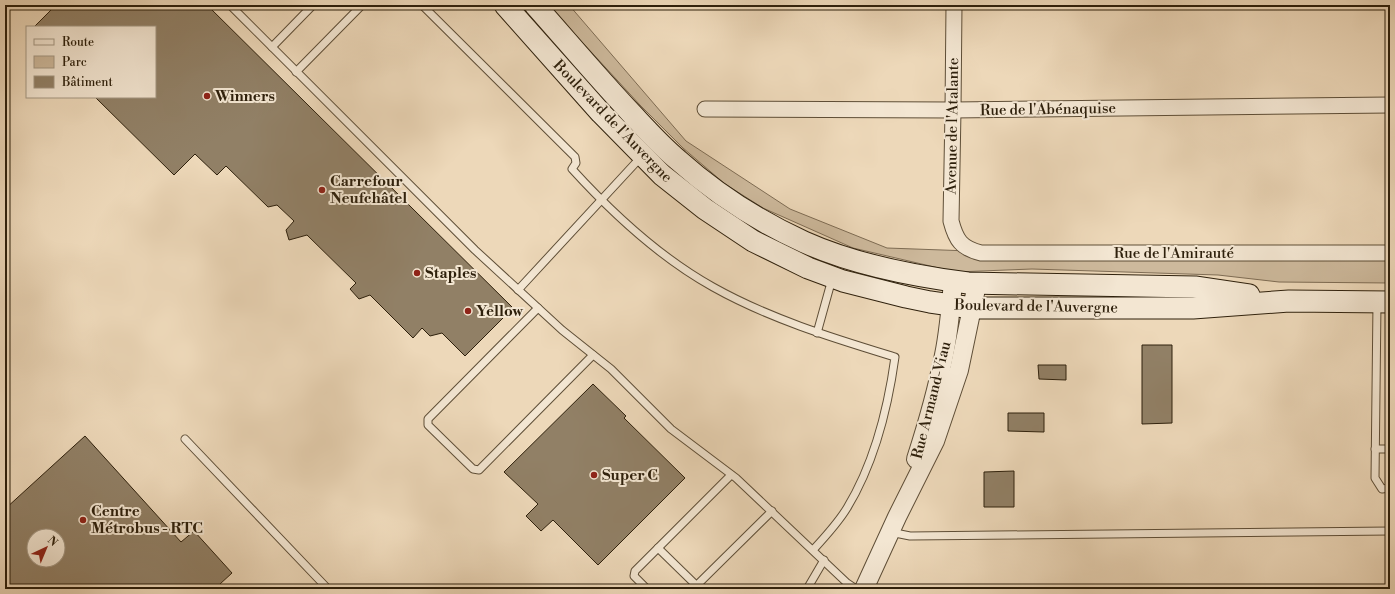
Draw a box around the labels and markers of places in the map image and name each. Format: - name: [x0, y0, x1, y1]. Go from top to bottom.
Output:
- place label: Winners: [214, 87, 275, 106]
- marker: Winners: [202, 91, 212, 101]
- place label: Carrefour Neufchâtel: [330, 172, 407, 208]
- marker: Carrefour Neufchâtel: [317, 185, 327, 195]
- place label: Staples: [425, 264, 477, 283]
- marker: Staples: [412, 268, 422, 278]
- place label: Yellow: [476, 302, 524, 321]
- marker: Yellow: [463, 306, 473, 316]
- place label: Super C: [602, 466, 658, 485]
- marker: Super C: [589, 470, 599, 480]
- place label: Centre Métrobus - RTC: [91, 502, 203, 538]
- marker: Centre Métrobus - RTC: [78, 515, 88, 525]

